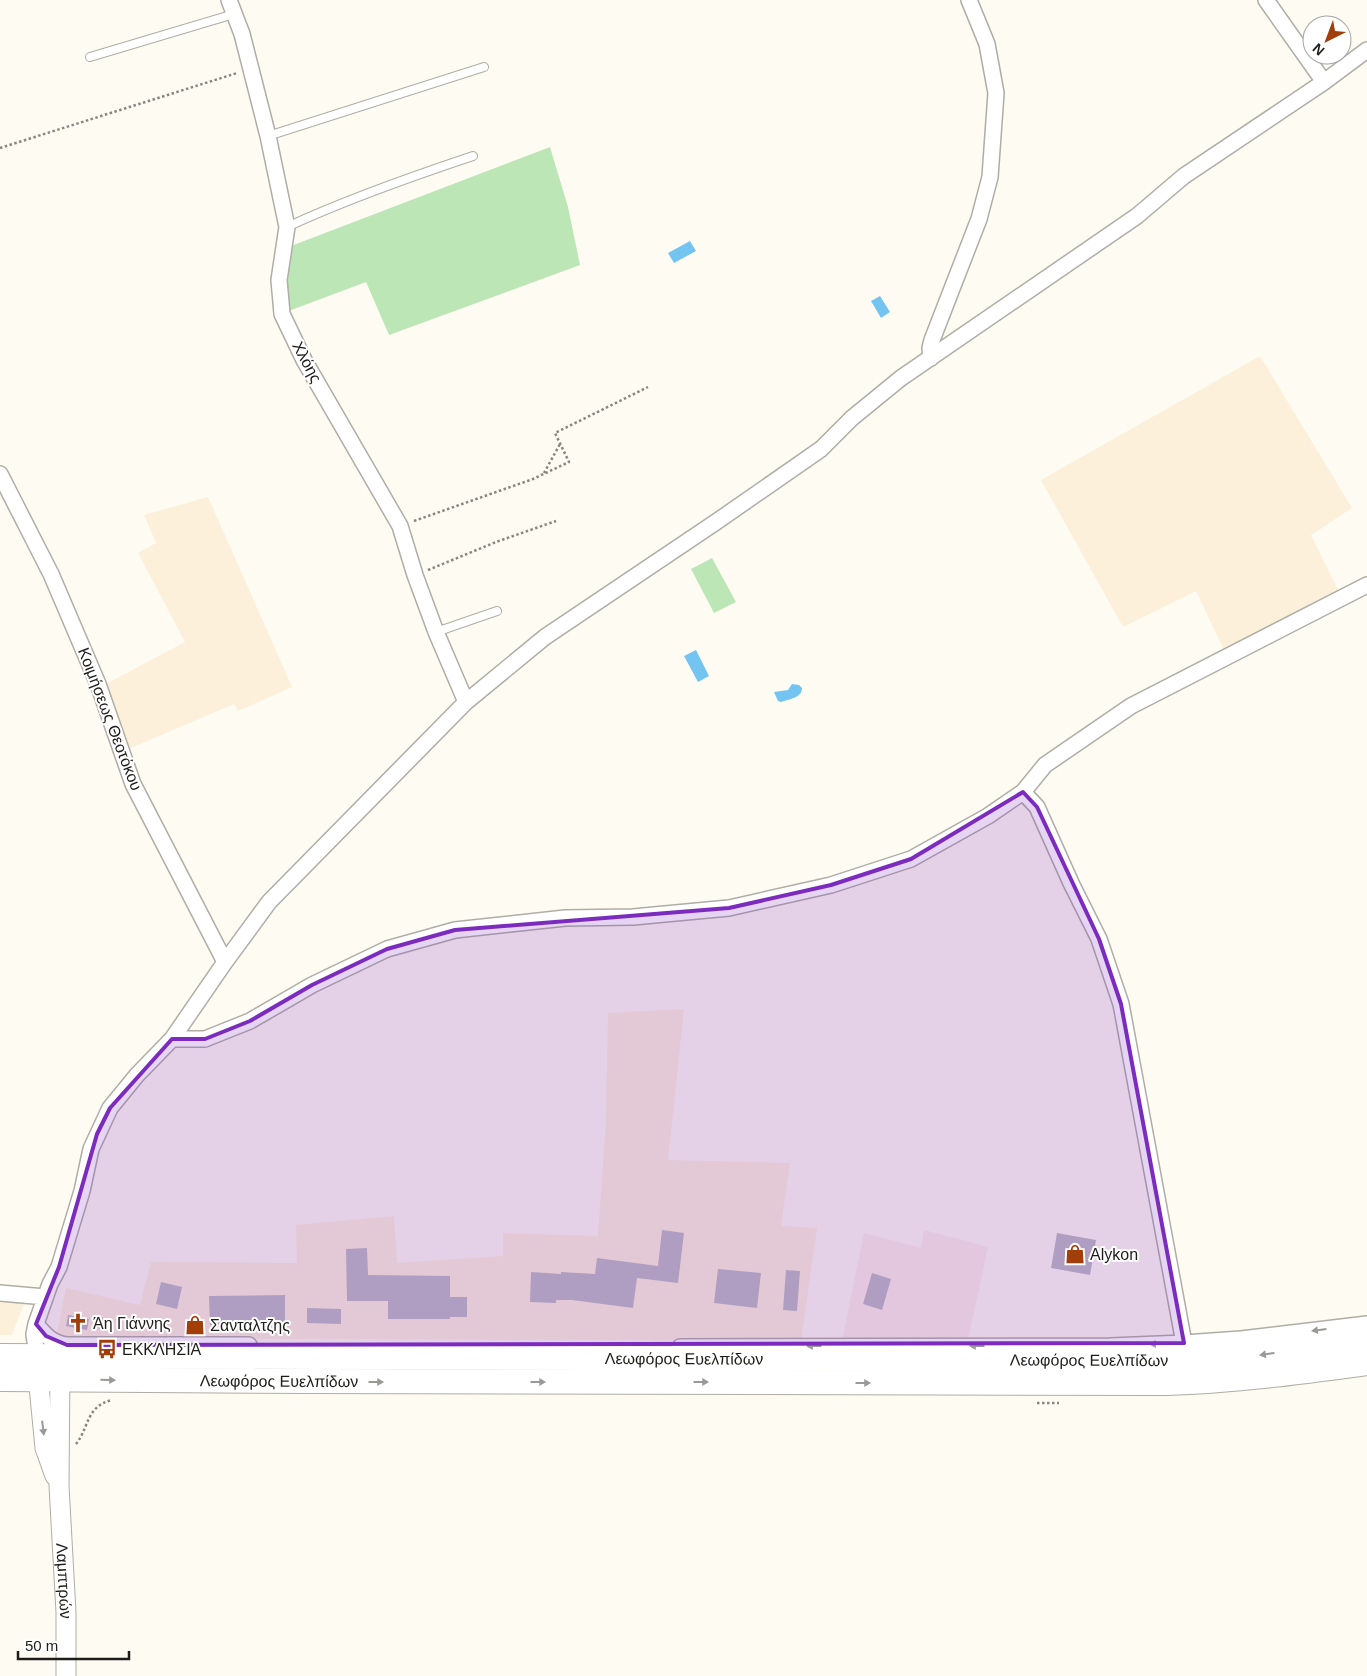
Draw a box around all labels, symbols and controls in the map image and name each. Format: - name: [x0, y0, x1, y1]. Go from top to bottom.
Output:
- north arrow: [1302, 15, 1352, 65]
- text: N: [1309, 40, 1327, 59]
- street label: Χλόης: [289, 339, 325, 386]
- street label: Κοιμήσεως Θεοτόκου: [75, 645, 145, 793]
- shop icon: Alykon: [1064, 1243, 1086, 1265]
- place label: Alykon: [1090, 1246, 1138, 1263]
- church icon: Άη Γιάννης: [67, 1312, 89, 1334]
- shop icon: Σανταλτζης: [184, 1314, 206, 1336]
- place label: Άη Γιάννης: [93, 1315, 171, 1332]
- place label: Σανταλτζης: [210, 1317, 290, 1335]
- one-way arrow: [1310, 1326, 1326, 1334]
- bus stop icon: ΕΚΚΛΗΣΙΑ: [96, 1338, 118, 1360]
- one-way arrow: [1149, 1340, 1165, 1348]
- place label: ΕΚΚΛΗΣΙΑ: [122, 1341, 202, 1358]
- one-way arrow: [806, 1342, 822, 1350]
- one-way arrow: [969, 1342, 985, 1350]
- street label: Λεωφόρος Ευελπίδων: [605, 1350, 763, 1367]
- one-way arrow: [1258, 1350, 1274, 1358]
- street label: Λεωφόρος Ευελπίδων: [1010, 1351, 1168, 1369]
- street label: Λεωφόρος Ευελπίδων: [200, 1372, 358, 1390]
- one-way arrow: [101, 1376, 117, 1384]
- one-way arrow: [368, 1378, 384, 1386]
- one-way arrow: [531, 1378, 547, 1386]
- one-way arrow: [693, 1378, 709, 1386]
- one-way arrow: [856, 1379, 872, 1387]
- one-way arrow: [39, 1421, 47, 1437]
- street label: Λαμπτρών: [54, 1542, 75, 1619]
- scale bar: [18, 1628, 129, 1660]
- text: 50 m: [25, 1637, 58, 1654]

